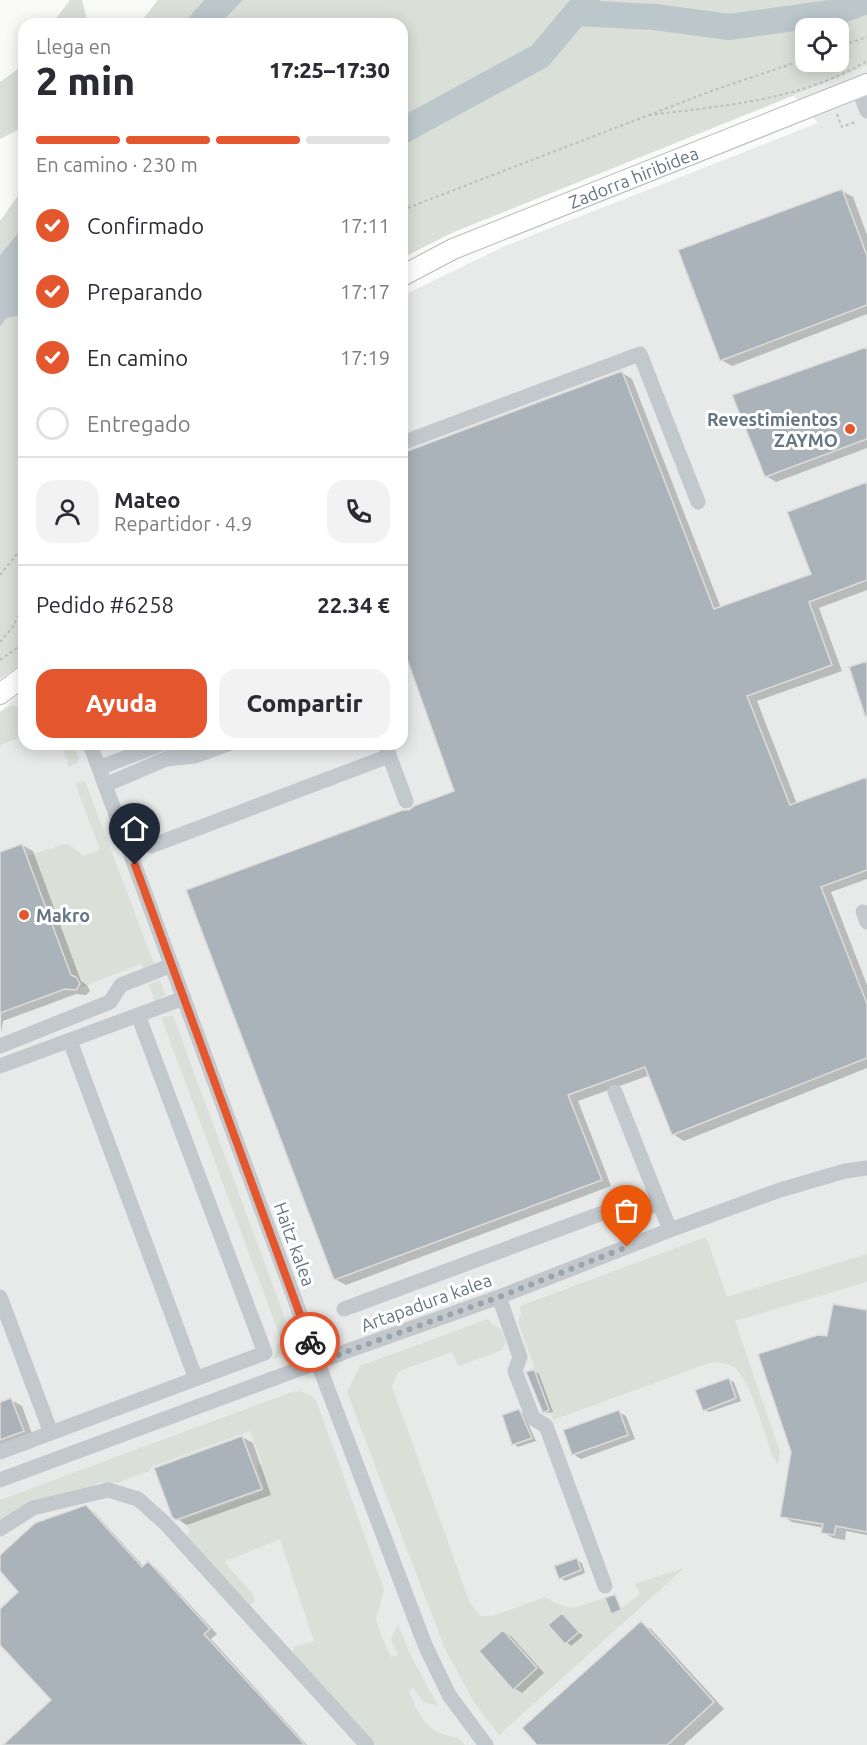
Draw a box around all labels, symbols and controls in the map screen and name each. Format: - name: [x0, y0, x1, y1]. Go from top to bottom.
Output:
- map controls: [795, 18, 849, 72]
- button: locate: [795, 18, 849, 72]
- text: Llega en: [36, 35, 111, 58]
- text: 17:25–17:30: [269, 57, 390, 82]
- text: 2 min: [36, 59, 135, 102]
- street label: Zadorra hiribidea: [566, 142, 701, 212]
- text: En camino · 230 m: [36, 153, 198, 176]
- icon: check: [36, 209, 69, 242]
- text: Confirmado: [87, 213, 204, 238]
- text: 17:11: [340, 214, 390, 237]
- icon: check: [36, 275, 69, 308]
- text: Preparando: [87, 279, 203, 304]
- text: 17:17: [340, 280, 390, 303]
- icon: check: [36, 341, 69, 374]
- text: En camino: [87, 345, 188, 370]
- text: 17:19: [340, 346, 390, 369]
- place label: Revestimientos ZAYMO: [707, 409, 838, 450]
- text: Entregado: [87, 411, 191, 436]
- marker: Revestimientos ZAYMO: [843, 422, 857, 436]
- button: person: [36, 480, 99, 543]
- button: phone: [327, 480, 390, 543]
- text: Mateo: [114, 487, 181, 512]
- text: Repartidor · 4.9: [114, 512, 252, 535]
- text: Pedido #6258: [36, 592, 174, 617]
- text: 22.34 €: [317, 592, 390, 617]
- button: Ayuda: [36, 669, 207, 738]
- button: Compartir: [219, 669, 390, 738]
- pin: [109, 803, 160, 865]
- icon: home: [118, 812, 151, 845]
- place label: Makro: [36, 905, 90, 925]
- marker: Makro: [17, 908, 31, 922]
- pin: [601, 1185, 652, 1247]
- icon: bag: [610, 1194, 643, 1227]
- street label: Haitz kalea: [271, 1199, 319, 1289]
- street label: Artapadura kalea: [358, 1269, 494, 1335]
- courier: [280, 1312, 340, 1372]
- icon: bike: [294, 1326, 327, 1359]

